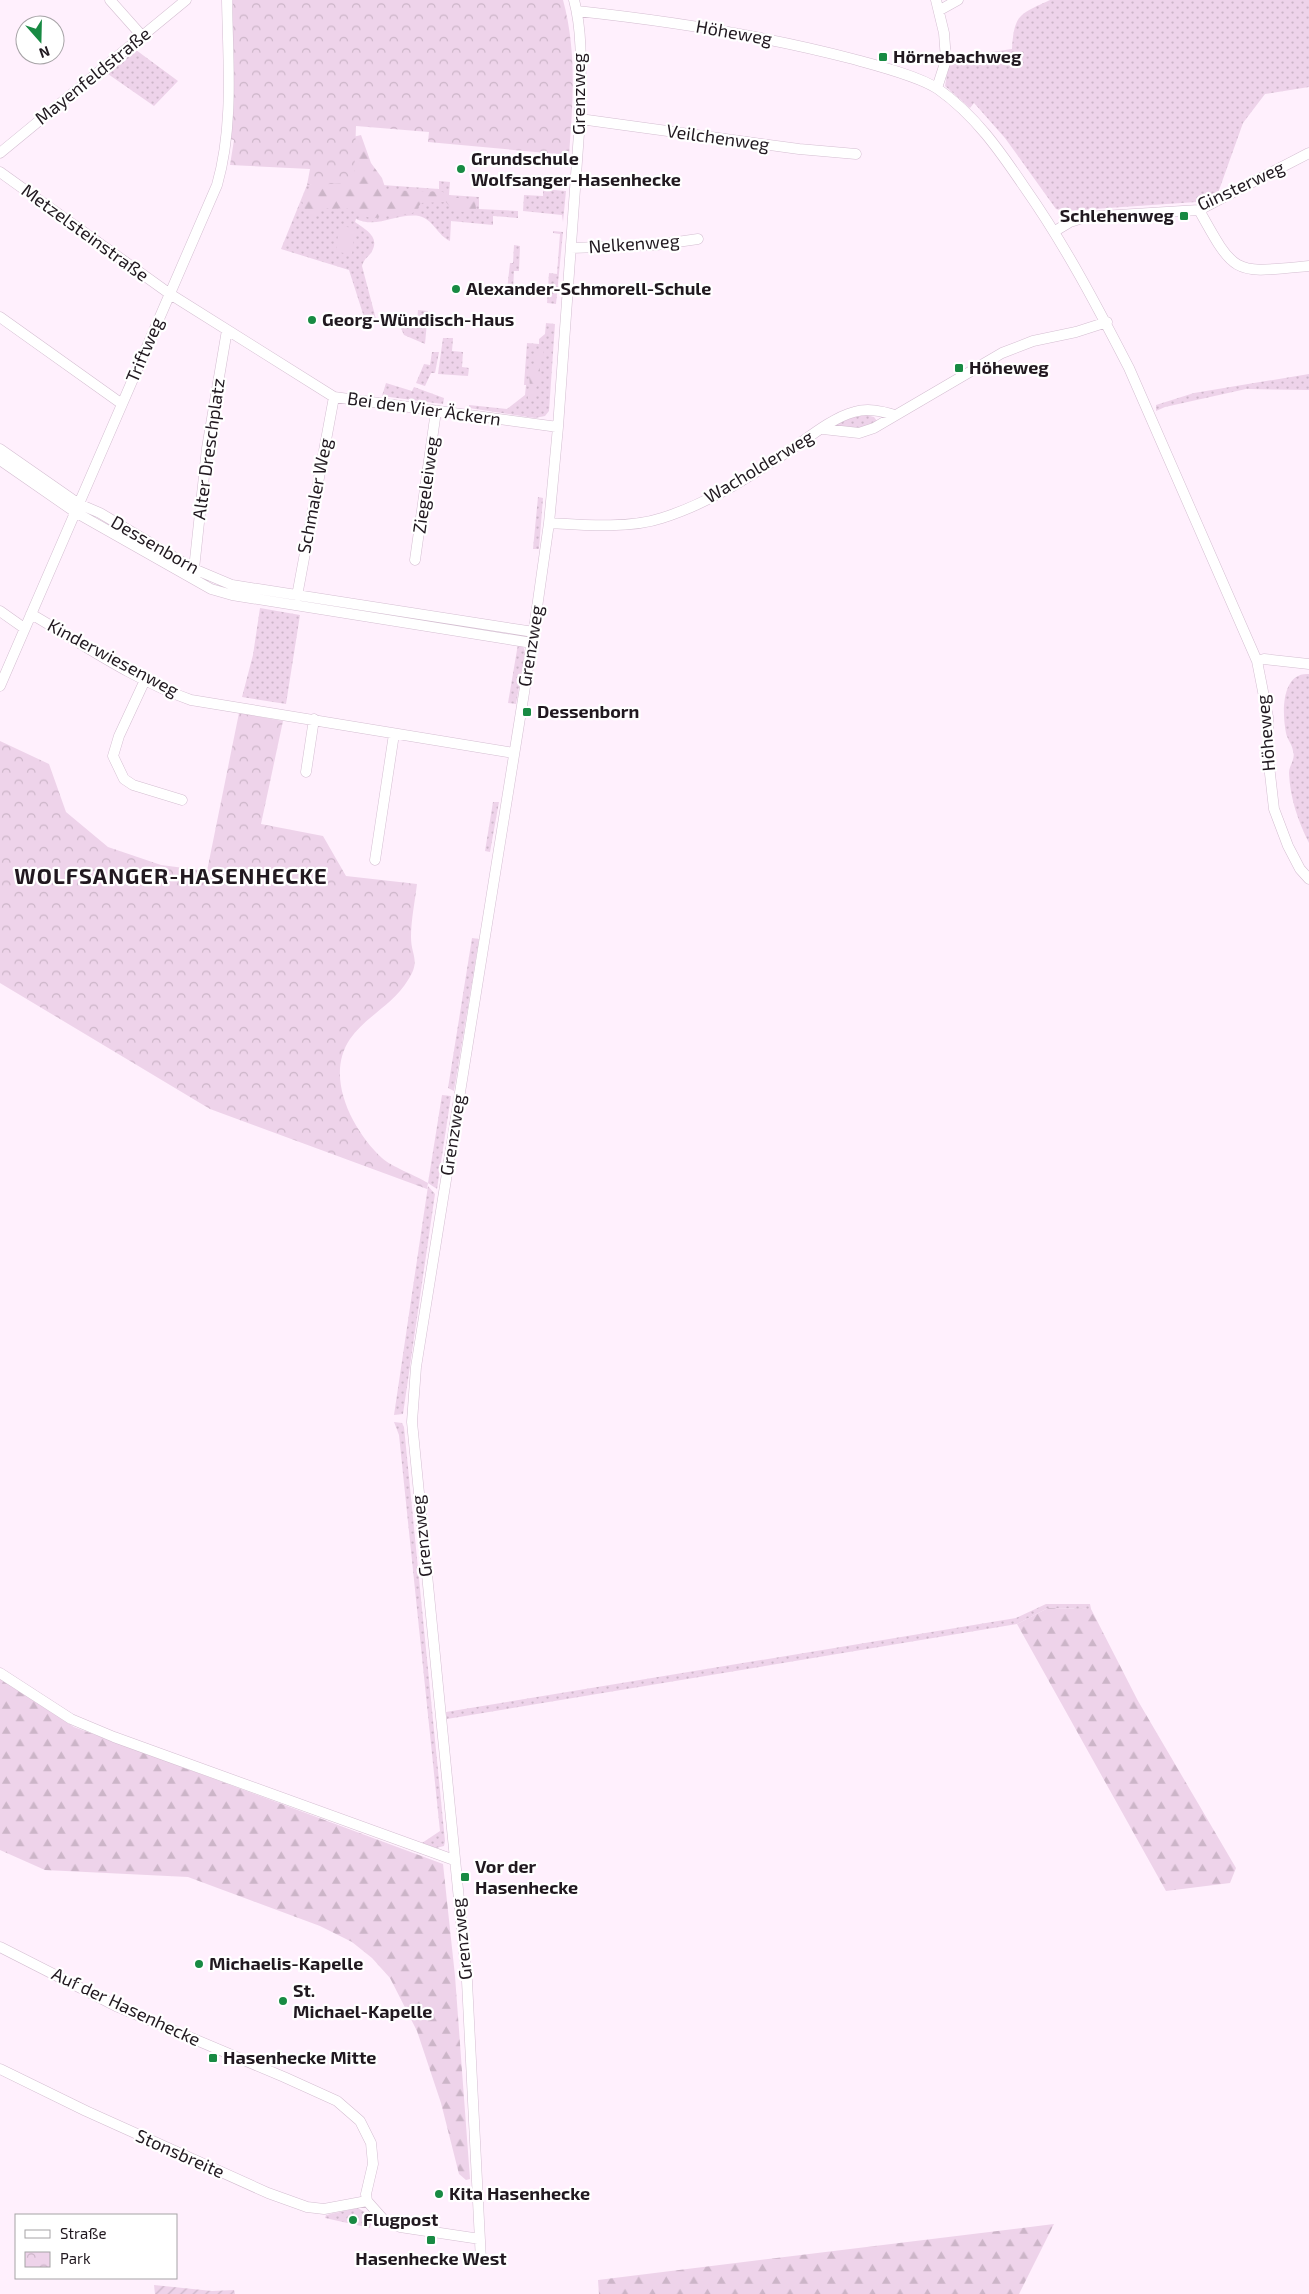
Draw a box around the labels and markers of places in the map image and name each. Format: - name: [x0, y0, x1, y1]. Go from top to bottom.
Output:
- place label: Hörnebachweg: [893, 45, 1022, 67]
- marker: Hörnebachweg: [877, 51, 889, 63]
- place label: Grundschule Wolfsanger-Hasenhecke: [471, 147, 681, 190]
- marker: Grundschule Wolfsanger-Hasenhecke: [455, 163, 467, 175]
- place label: Schlehenweg: [1060, 204, 1175, 226]
- marker: Schlehenweg: [1178, 210, 1190, 222]
- place label: Alexander-Schmorell-Schule: [466, 277, 711, 299]
- marker: Alexander-Schmorell-Schule: [450, 283, 462, 295]
- place label: Georg-Wündisch-Haus: [322, 308, 514, 330]
- marker: Georg-Wündisch-Haus: [306, 314, 318, 326]
- place label: Höheweg: [969, 356, 1049, 378]
- marker: Höheweg: [953, 362, 965, 374]
- place label: Dessenborn: [537, 700, 639, 722]
- marker: Dessenborn: [521, 706, 533, 718]
- place label: Vor der Hasenhecke: [475, 1855, 578, 1898]
- marker: Vor der Hasenhecke: [459, 1871, 471, 1883]
- place label: Michaelis-Kapelle: [209, 1952, 363, 1974]
- marker: Michaelis-Kapelle: [193, 1958, 205, 1970]
- place label: St. Michael-Kapelle: [293, 1979, 433, 2022]
- marker: St. Michael-Kapelle: [277, 1995, 289, 2007]
- place label: Hasenhecke Mitte: [223, 2046, 376, 2068]
- marker: Hasenhecke Mitte: [207, 2052, 219, 2064]
- place label: Kita Hasenhecke: [449, 2182, 590, 2204]
- marker: Kita Hasenhecke: [433, 2188, 445, 2200]
- place label: Flugpost: [363, 2208, 439, 2230]
- marker: Flugpost: [347, 2214, 359, 2226]
- marker: Hasenhecke West: [425, 2234, 437, 2246]
- place label: Hasenhecke West: [355, 2247, 507, 2269]

